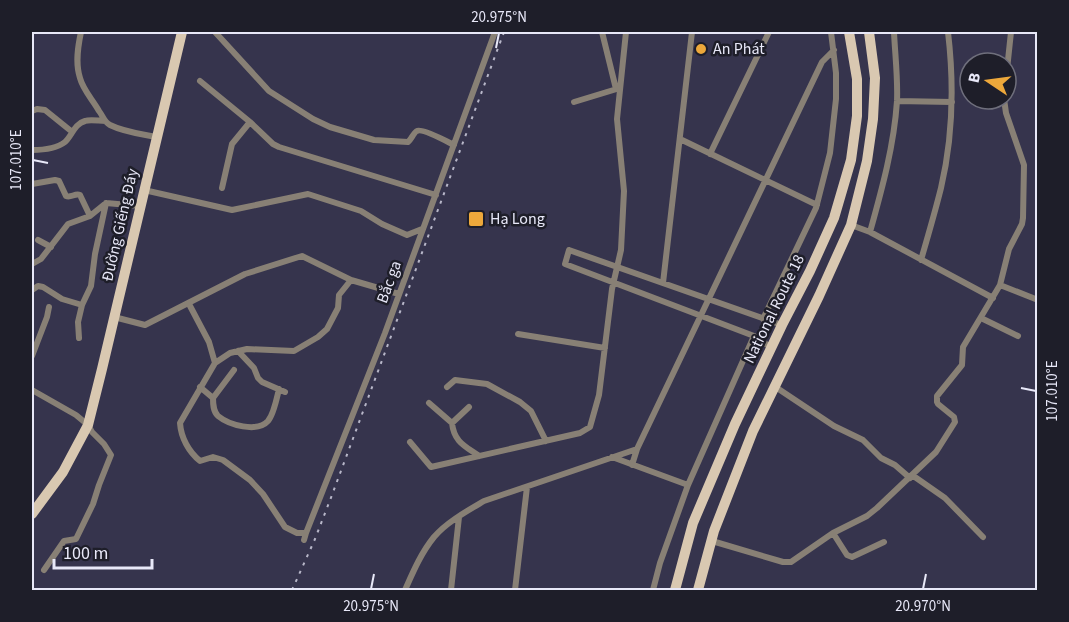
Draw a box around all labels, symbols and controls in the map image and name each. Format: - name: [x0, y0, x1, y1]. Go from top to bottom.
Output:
- text: 20.975°N: [471, 7, 527, 28]
- place label: An Phát: [713, 38, 765, 60]
- marker: An Phát: [694, 42, 708, 56]
- north arrow: [958, 51, 1018, 111]
- text: B: [963, 70, 986, 85]
- text: 107.010°E: [6, 129, 27, 191]
- street label: Đường Giếng Đáy: [96, 166, 144, 284]
- place label: Hạ Long: [490, 208, 545, 230]
- marker: Hạ Long: [467, 210, 485, 228]
- street label: National Route 18: [738, 251, 810, 367]
- street label: Bắc ga: [371, 258, 407, 306]
- text: 107.010°E: [1042, 360, 1063, 422]
- scale bar: [54, 532, 152, 570]
- text: 100 m: [63, 541, 108, 566]
- text: 20.975°N: [343, 596, 399, 617]
- text: 20.970°N: [895, 596, 951, 617]

